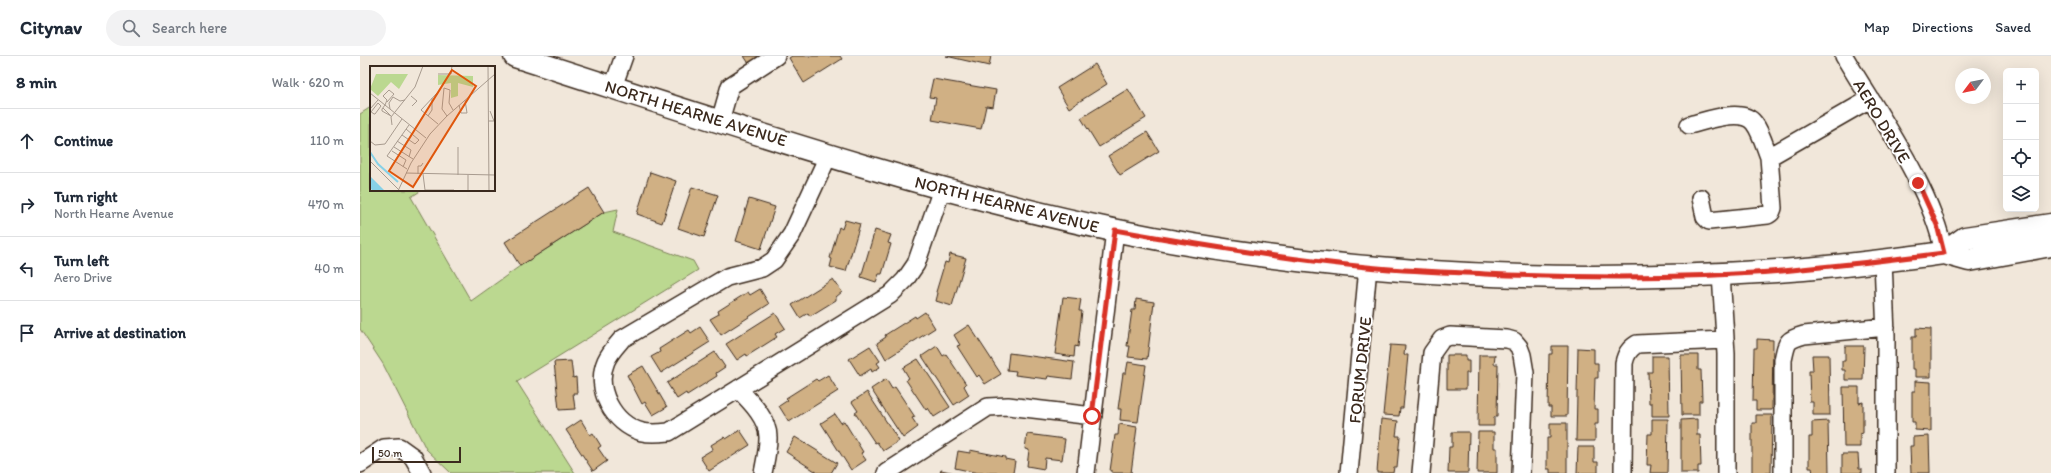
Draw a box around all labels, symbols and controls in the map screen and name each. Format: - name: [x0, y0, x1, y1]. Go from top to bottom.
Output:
- search box: [106, 10, 386, 46]
- text: Citynav: [20, 16, 82, 39]
- icon: search: [120, 17, 142, 39]
- text: Search here: [152, 19, 227, 37]
- text: Map: [1864, 19, 1890, 36]
- text: Directions: [1912, 19, 1973, 36]
- text: Saved: [1995, 19, 2031, 36]
- inset map: [370, 66, 495, 191]
- north arrow: [1955, 68, 1991, 104]
- map controls: [2003, 68, 2039, 212]
- button: +: [2003, 68, 2039, 104]
- text: 8 min: [16, 72, 57, 92]
- text: Walk · 620 m: [272, 75, 344, 90]
- street label: NORTH HEARNE AVENUE: [603, 76, 789, 150]
- street label: AERO DRIVE: [1849, 76, 1915, 166]
- button: −: [2003, 104, 2039, 140]
- icon: ahead: [16, 130, 38, 152]
- text: Continue: [54, 132, 113, 150]
- text: 110 m: [310, 133, 344, 148]
- button: locate: [2003, 140, 2039, 176]
- street label: NORTH HEARNE AVENUE: [913, 171, 1101, 237]
- route end: [1909, 174, 1927, 192]
- button: layers: [2003, 176, 2039, 212]
- text: Turn right: [54, 188, 118, 206]
- icon: right: [16, 194, 38, 216]
- text: 470 m: [308, 197, 344, 212]
- text: North Hearne Avenue: [54, 206, 174, 221]
- text: Turn left: [54, 252, 109, 270]
- icon: left: [16, 258, 38, 280]
- text: 40 m: [314, 261, 344, 276]
- text: Aero Drive: [54, 270, 112, 285]
- street label: FORUM DRIVE: [1344, 316, 1376, 424]
- icon: arrive: [16, 322, 38, 344]
- text: Arrive at destination: [54, 324, 186, 342]
- route start: [1083, 407, 1101, 425]
- scale bar: [372, 445, 461, 464]
- text: 50 m: [378, 447, 402, 460]

